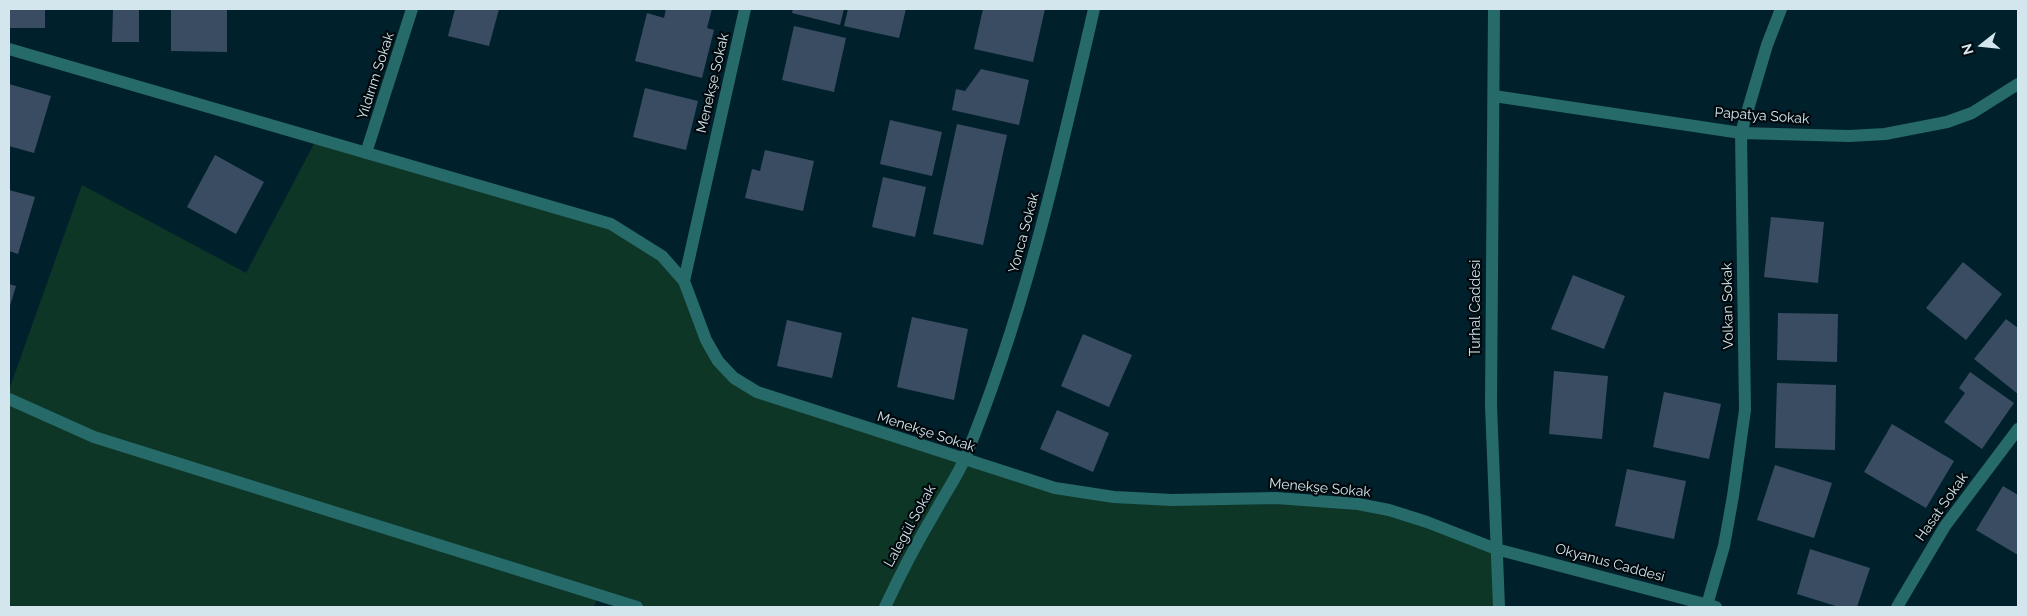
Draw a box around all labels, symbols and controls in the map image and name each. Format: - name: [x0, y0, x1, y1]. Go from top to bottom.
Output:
- north arrow: [1957, 20, 2007, 70]
- street label: Yıldırım Sokak: [354, 30, 398, 122]
- street label: Menekşe Sokak: [693, 31, 733, 135]
- text: N: [1958, 42, 1977, 56]
- street label: Papatya Sokak: [1714, 104, 1810, 128]
- street label: Yonca Sokak: [1005, 191, 1043, 275]
- street label: Turhal Caddesi: [1468, 260, 1484, 356]
- street label: Volkan Sokak: [1719, 262, 1737, 350]
- street label: Menekşe Sokak: [875, 408, 977, 456]
- street label: Hasat Sokak: [1912, 470, 1972, 544]
- street label: Menekşe Sokak: [1268, 475, 1372, 501]
- street label: Lalegül Sokak: [880, 482, 940, 570]
- street label: Okyanus Caddesi: [1554, 540, 1666, 586]

